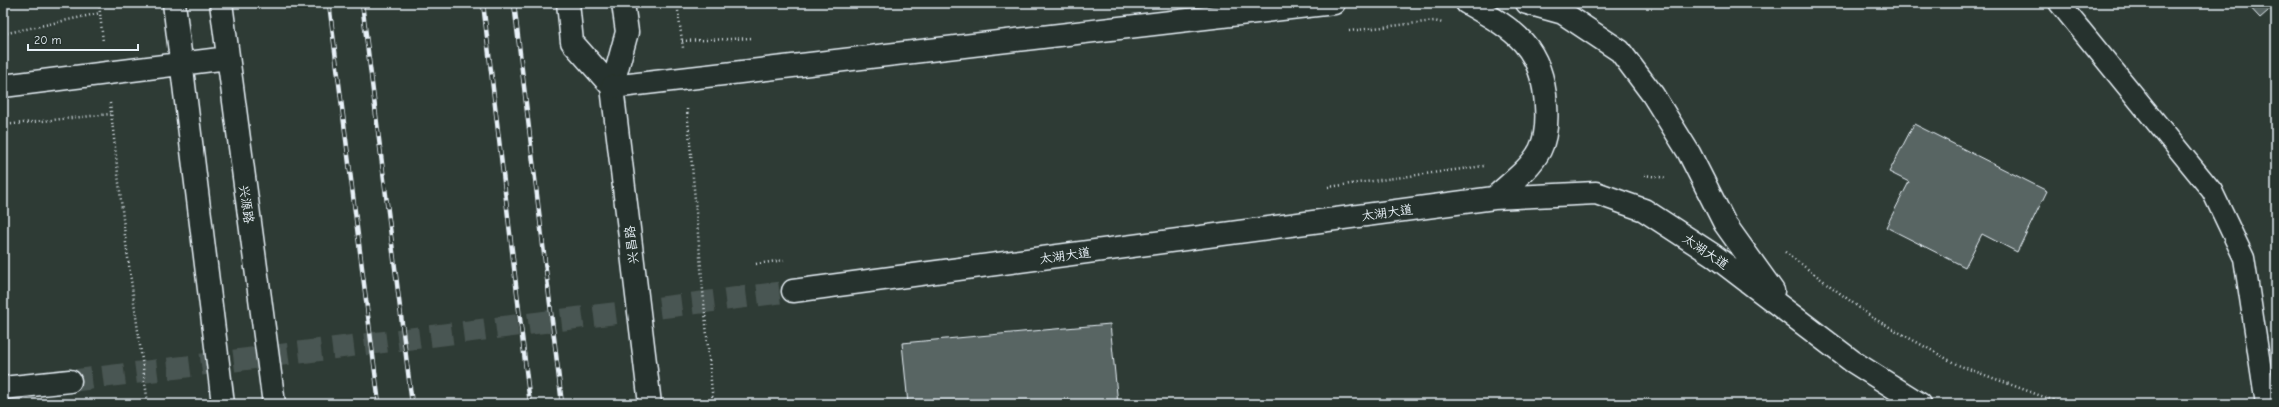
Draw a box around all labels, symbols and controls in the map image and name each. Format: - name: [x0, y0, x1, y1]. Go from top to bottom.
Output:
- scale bar: [28, 26, 138, 52]
- text: 20 m: [34, 33, 62, 47]
- street label: 兴源路: [236, 184, 257, 224]
- street label: 太湖大道: [1360, 201, 1414, 224]
- street label: 兴昌路: [622, 225, 641, 265]
- street label: 太湖大道: [1680, 231, 1731, 272]
- street label: 太湖大道: [1038, 244, 1092, 267]

